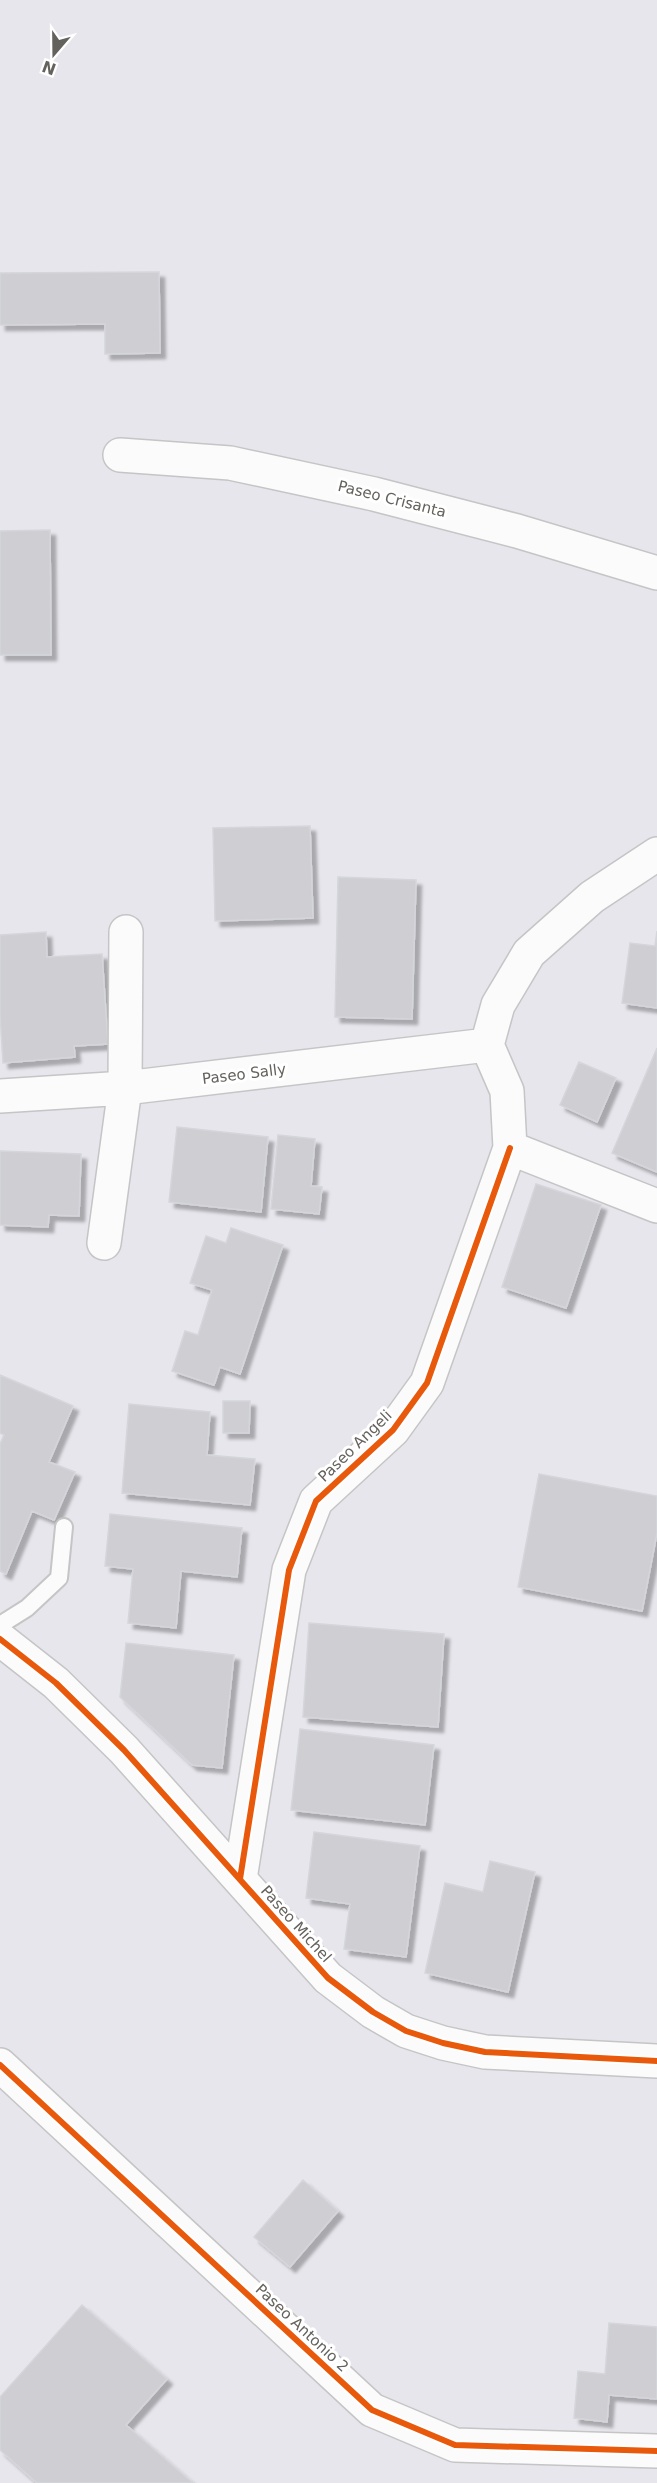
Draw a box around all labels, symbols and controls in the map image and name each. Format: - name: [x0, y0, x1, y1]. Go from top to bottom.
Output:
- north arrow: [24, 24, 84, 84]
- text: N: [39, 56, 59, 79]
- street label: Paseo Crisanta: [336, 477, 448, 521]
- street label: Paseo Sally: [201, 1060, 287, 1088]
- street label: Paseo Angeli: [314, 1406, 396, 1486]
- street label: Paseo Michel: [257, 1882, 335, 1966]
- street label: Paseo Antonio 2: [252, 2280, 352, 2376]

